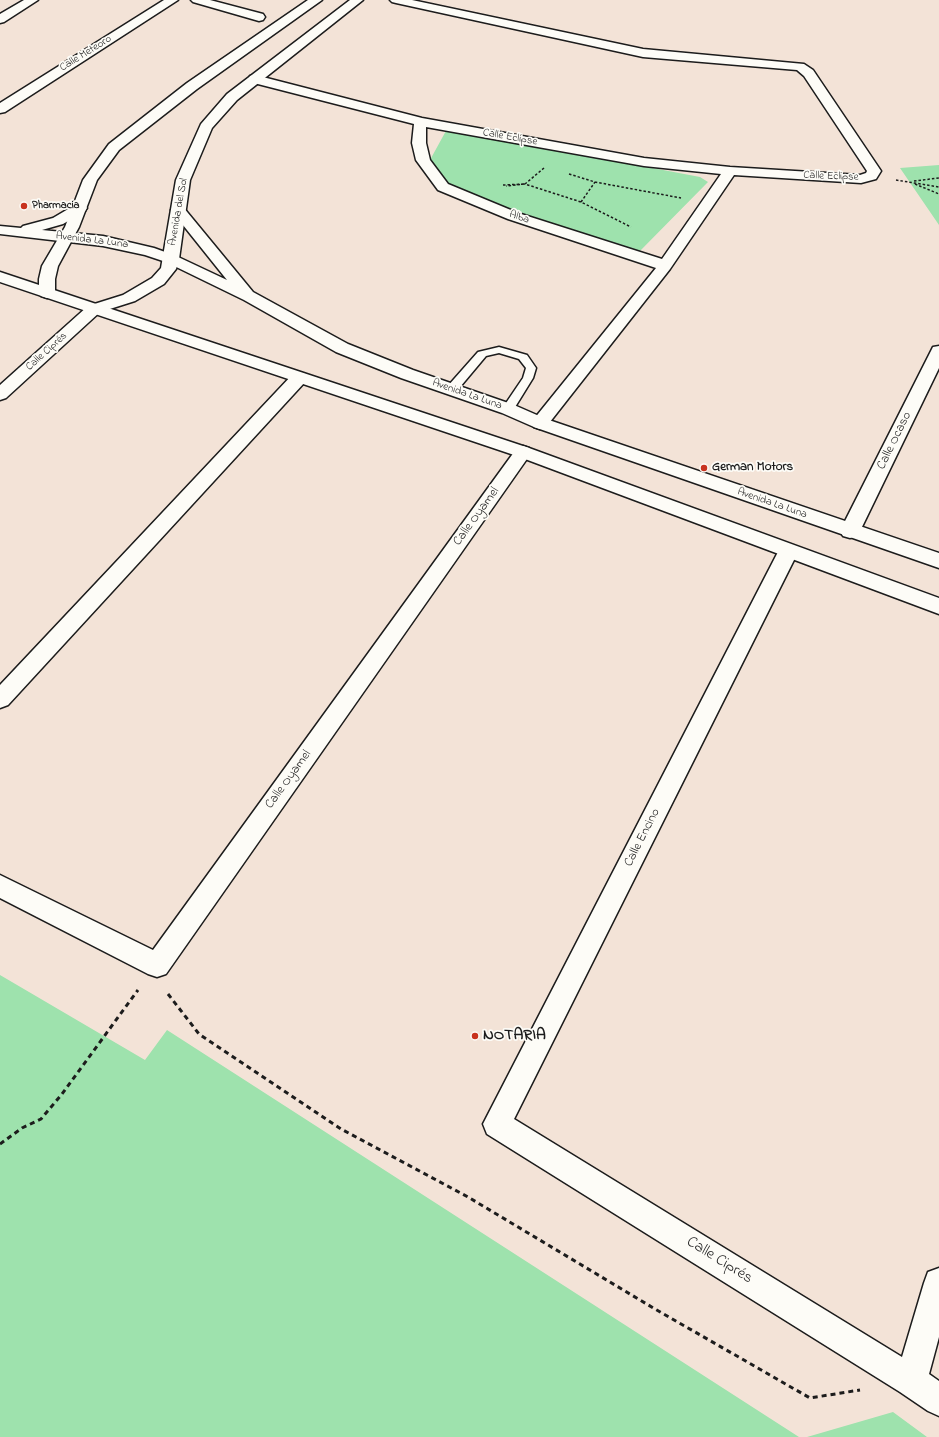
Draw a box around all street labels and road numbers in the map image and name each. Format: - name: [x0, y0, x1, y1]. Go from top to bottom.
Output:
- street label: Calle Meteoro: [58, 33, 114, 75]
- street label: Calle Eclipse: [482, 127, 538, 149]
- street label: Calle Eclipse: [803, 169, 859, 185]
- street label: Avenida del Sol: [167, 177, 191, 247]
- street label: Alba: [507, 208, 531, 228]
- street label: Avenida La Luna: [55, 230, 129, 252]
- street label: Calle Ciprés: [24, 330, 70, 374]
- street label: Avenida La Luna: [430, 377, 504, 413]
- street label: Calle Ocaso: [874, 410, 916, 472]
- street label: Calle Oyamel: [451, 485, 503, 549]
- street label: Avenida La Luna: [735, 486, 809, 522]
- street label: Calle Oyamel: [263, 748, 315, 812]
- street label: Calle Encino: [622, 806, 664, 870]
- street label: Calle Ciprés: [682, 1233, 756, 1289]

